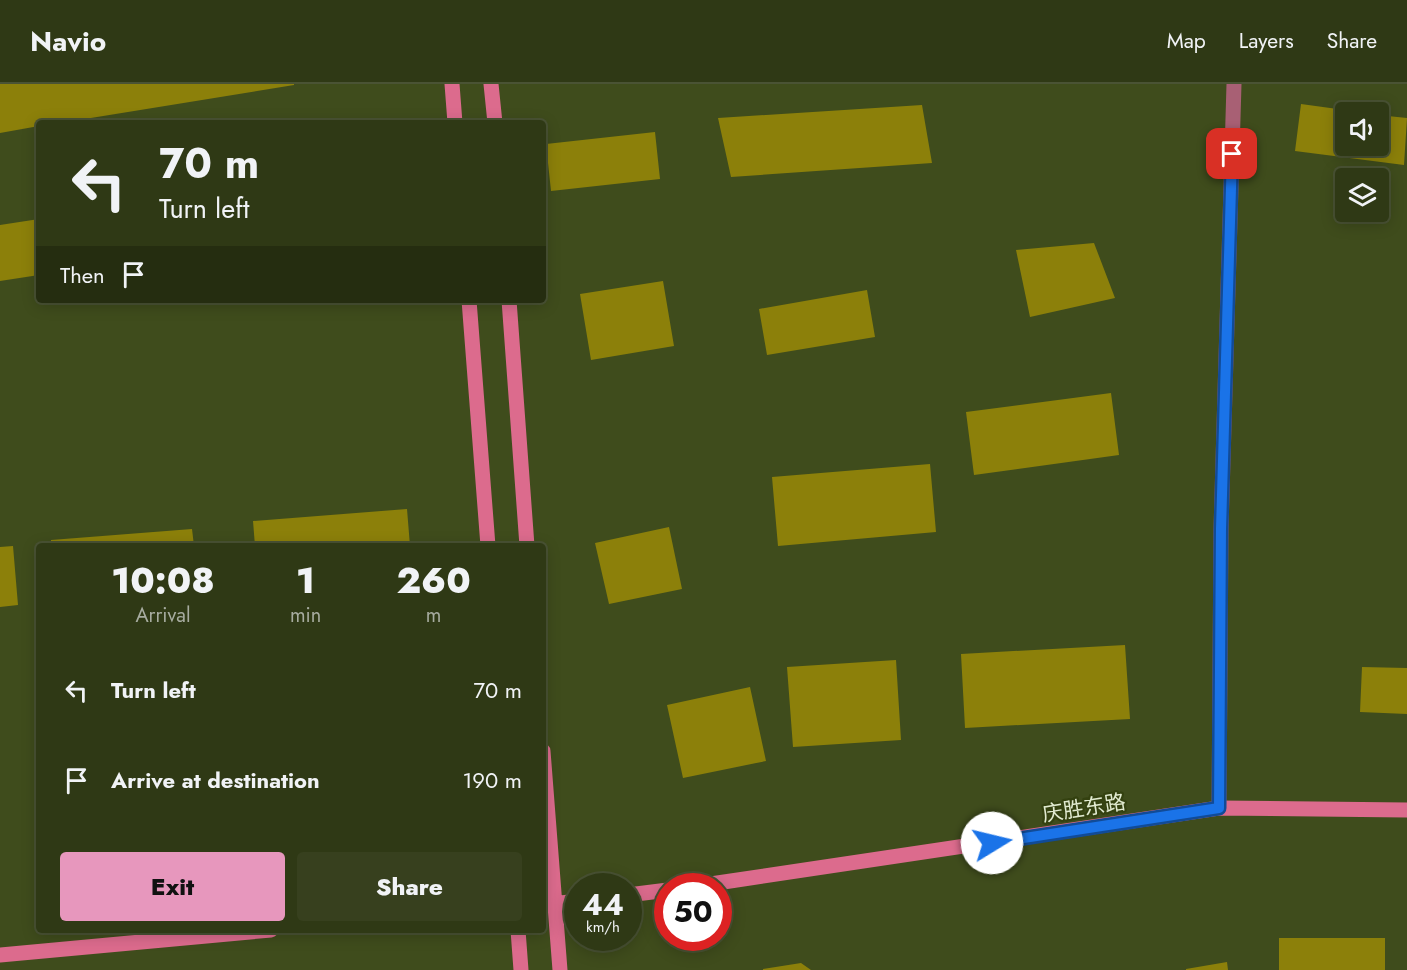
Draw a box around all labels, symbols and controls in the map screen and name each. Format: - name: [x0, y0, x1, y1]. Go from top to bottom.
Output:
- text: Navio: [30, 21, 106, 62]
- text: Map: [1167, 26, 1206, 56]
- text: Layers: [1239, 26, 1294, 56]
- text: Share: [1327, 26, 1377, 56]
- map controls: [1335, 102, 1389, 222]
- button: sound: [1335, 102, 1389, 156]
- pin: [1206, 128, 1257, 179]
- text: 70 m: [159, 133, 259, 194]
- icon: arrive: [1215, 137, 1248, 170]
- icon: left: [60, 144, 138, 222]
- button: layers: [1335, 168, 1389, 222]
- text: Turn left: [159, 189, 249, 228]
- icon: arrive: [117, 258, 150, 291]
- text: Then: [60, 259, 105, 291]
- text: 10:08: [111, 554, 215, 606]
- text: 1: [296, 554, 315, 606]
- text: 260: [397, 554, 471, 606]
- text: Arrival: [135, 601, 191, 630]
- text: min: [290, 601, 321, 630]
- text: m: [426, 601, 441, 630]
- icon: left: [60, 674, 93, 707]
- text: Turn left: [111, 674, 196, 706]
- text: 70 m: [473, 674, 522, 706]
- icon: arrive: [60, 764, 93, 797]
- text: Arrive at destination: [111, 764, 320, 796]
- text: 190 m: [462, 764, 522, 796]
- street label: 庆胜东路: [1040, 787, 1128, 829]
- position arrow: [960, 811, 1024, 875]
- button: Exit: [60, 852, 285, 921]
- button: Share: [297, 852, 522, 921]
- speed limit sign: 50: [654, 873, 732, 951]
- text: 44: [582, 883, 624, 926]
- text: km/h: [586, 916, 620, 938]

